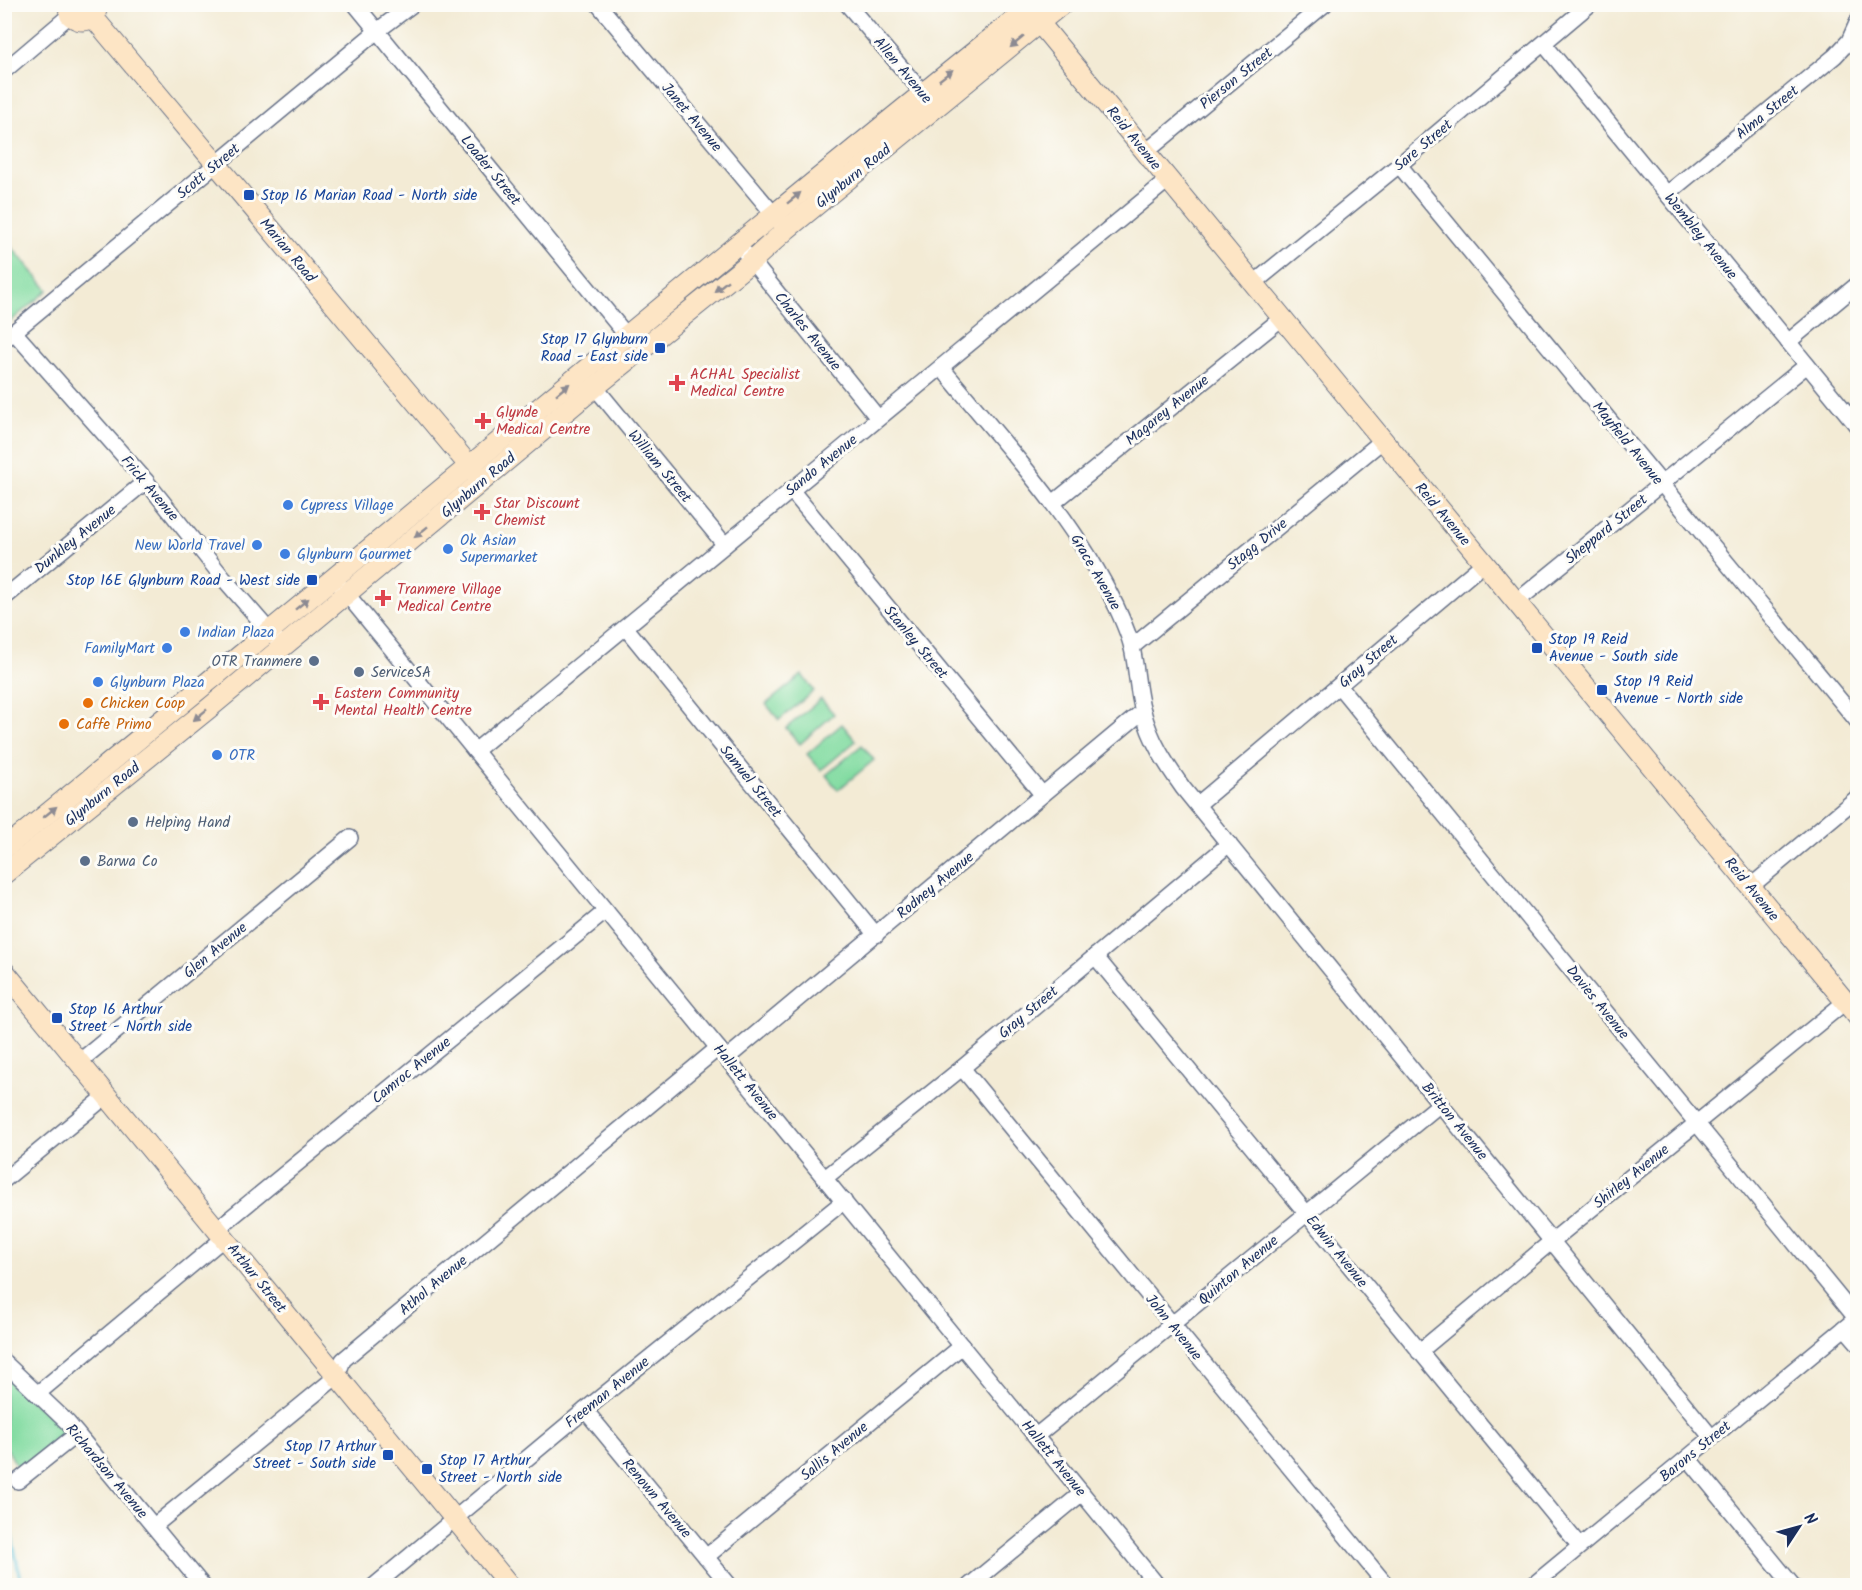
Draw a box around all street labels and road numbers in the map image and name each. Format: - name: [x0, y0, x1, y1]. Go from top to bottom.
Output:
- street label: Allen Avenue: [867, 32, 938, 110]
- street label: Pierson Street: [1195, 41, 1279, 116]
- street label: Janet Avenue: [655, 77, 728, 158]
- street label: Alma Street: [1731, 79, 1805, 146]
- street label: Reid Avenue: [1100, 101, 1167, 176]
- street label: Sare Street: [1389, 114, 1459, 178]
- street label: Loader Street: [454, 130, 527, 211]
- street label: Scott Street: [171, 138, 246, 206]
- street label: Glynburn Road: [810, 138, 897, 215]
- street label: Wembley Avenue: [1658, 188, 1743, 286]
- street label: Marian Road: [253, 213, 322, 289]
- street label: Charles Avenue: [768, 287, 847, 377]
- street label: Magarey Avenue: [1120, 369, 1215, 452]
- street label: Mayfield Avenue: [1586, 396, 1669, 491]
- street label: William Street: [621, 425, 697, 509]
- street label: Sando Avenue: [780, 429, 863, 503]
- street label: Glynburn Road: [436, 447, 522, 525]
- street label: Frick Avenue: [114, 450, 184, 527]
- street label: Reid Avenue: [1408, 478, 1476, 552]
- street label: Sheppard Street: [1560, 489, 1653, 571]
- street label: Dunkley Avenue: [29, 499, 122, 580]
- street label: Stagg Drive: [1222, 513, 1293, 577]
- street label: Grace Avenue: [1064, 530, 1127, 615]
- street label: Stanley Street: [877, 600, 954, 685]
- street label: Gray Street: [1334, 629, 1404, 695]
- street label: Samuel Street: [713, 740, 788, 824]
- street label: Glynburn Road: [59, 756, 146, 833]
- street label: Rodney Avenue: [892, 846, 980, 925]
- street label: Reid Avenue: [1718, 852, 1785, 927]
- street label: Glen Avenue: [178, 916, 253, 985]
- street label: Davies Avenue: [1560, 960, 1635, 1045]
- street label: Gray Street: [993, 980, 1064, 1045]
- street label: Camroc Avenue: [367, 1031, 457, 1110]
- street label: Hallett Avenue: [707, 1039, 784, 1126]
- street label: Britton Avenue: [1415, 1077, 1493, 1166]
- street label: Shirley Avenue: [1588, 1138, 1675, 1215]
- street label: Edwin Avenue: [1299, 1210, 1373, 1294]
- street label: Quinton Avenue: [1193, 1230, 1285, 1312]
- street label: Arthur Street: [220, 1238, 292, 1319]
- street label: Athol Avenue: [394, 1250, 474, 1322]
- street label: John Avenue: [1139, 1289, 1208, 1366]
- street label: Freeman Avenue: [560, 1351, 656, 1435]
- street label: Hallett Avenue: [1015, 1415, 1092, 1502]
- street label: Barons Street: [1654, 1415, 1737, 1488]
- street label: Sallis Avenue: [795, 1416, 874, 1487]
- street label: Richardson Avenue: [59, 1419, 153, 1525]
- street label: Renown Avenue: [615, 1453, 697, 1544]

